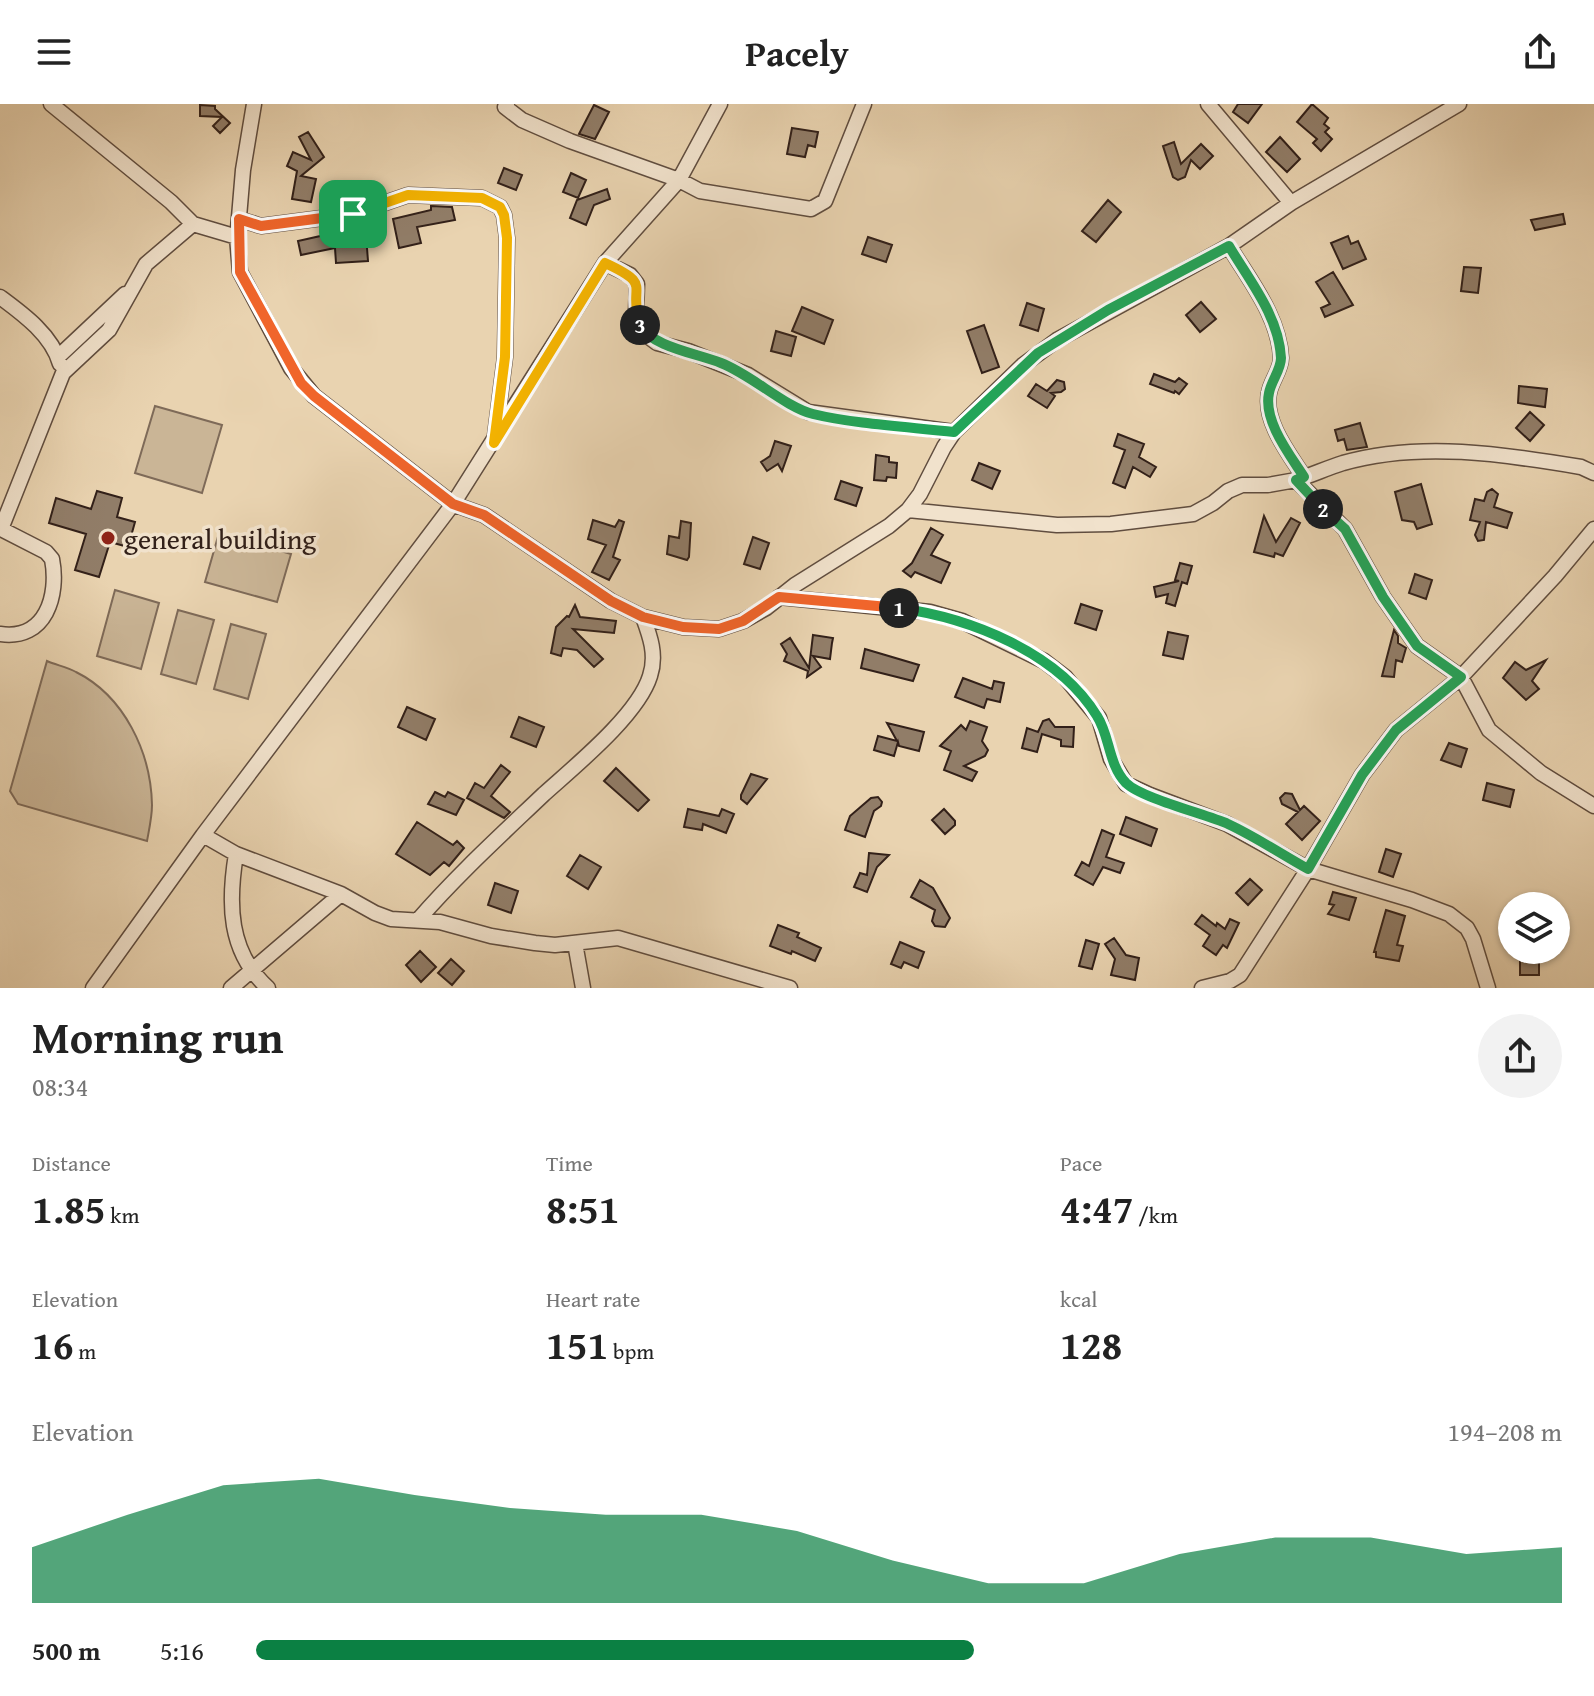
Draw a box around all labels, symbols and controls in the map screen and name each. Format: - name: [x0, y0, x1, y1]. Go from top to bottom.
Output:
- text: Pacely: [745, 26, 849, 79]
- icon: menu: [32, 30, 76, 74]
- icon: share: [1518, 30, 1562, 74]
- pin: [319, 180, 387, 248]
- icon: arrive: [331, 192, 375, 236]
- pin: 3: [620, 305, 660, 345]
- text: 3: [634, 309, 646, 341]
- pin: 2: [1303, 489, 1343, 529]
- text: 2: [1317, 493, 1329, 525]
- place label: general building: [124, 518, 316, 559]
- marker: general building: [99, 529, 117, 547]
- pin: 1: [879, 588, 919, 628]
- text: 1: [893, 592, 905, 624]
- map controls: [1498, 892, 1570, 964]
- button: layers: [1498, 892, 1570, 964]
- text: Morning run: [32, 1005, 283, 1069]
- button: share: [1478, 1014, 1562, 1098]
- text: 08:34: [32, 1067, 88, 1106]
- text: Distance: [32, 1147, 111, 1179]
- text: Time: [546, 1147, 593, 1179]
- text: Pace: [1060, 1147, 1102, 1179]
- text: 1.85: [32, 1179, 105, 1238]
- text: 8:51: [546, 1179, 619, 1238]
- text: 4:47: [1060, 1179, 1133, 1238]
- text: km: [105, 1199, 139, 1231]
- text: /km: [1133, 1199, 1178, 1231]
- text: Elevation: [32, 1283, 118, 1315]
- text: Heart rate: [546, 1283, 640, 1315]
- text: kcal: [1060, 1283, 1098, 1315]
- text: 16: [32, 1315, 73, 1374]
- text: 151: [546, 1315, 608, 1374]
- text: 128: [1060, 1315, 1122, 1374]
- text: m: [73, 1335, 96, 1367]
- text: bpm: [608, 1335, 654, 1367]
- text: Elevation: [32, 1412, 134, 1451]
- text: 194–208 m: [1448, 1412, 1562, 1451]
- text: 500 m: [32, 1631, 100, 1670]
- text: 5:16: [160, 1631, 204, 1670]

